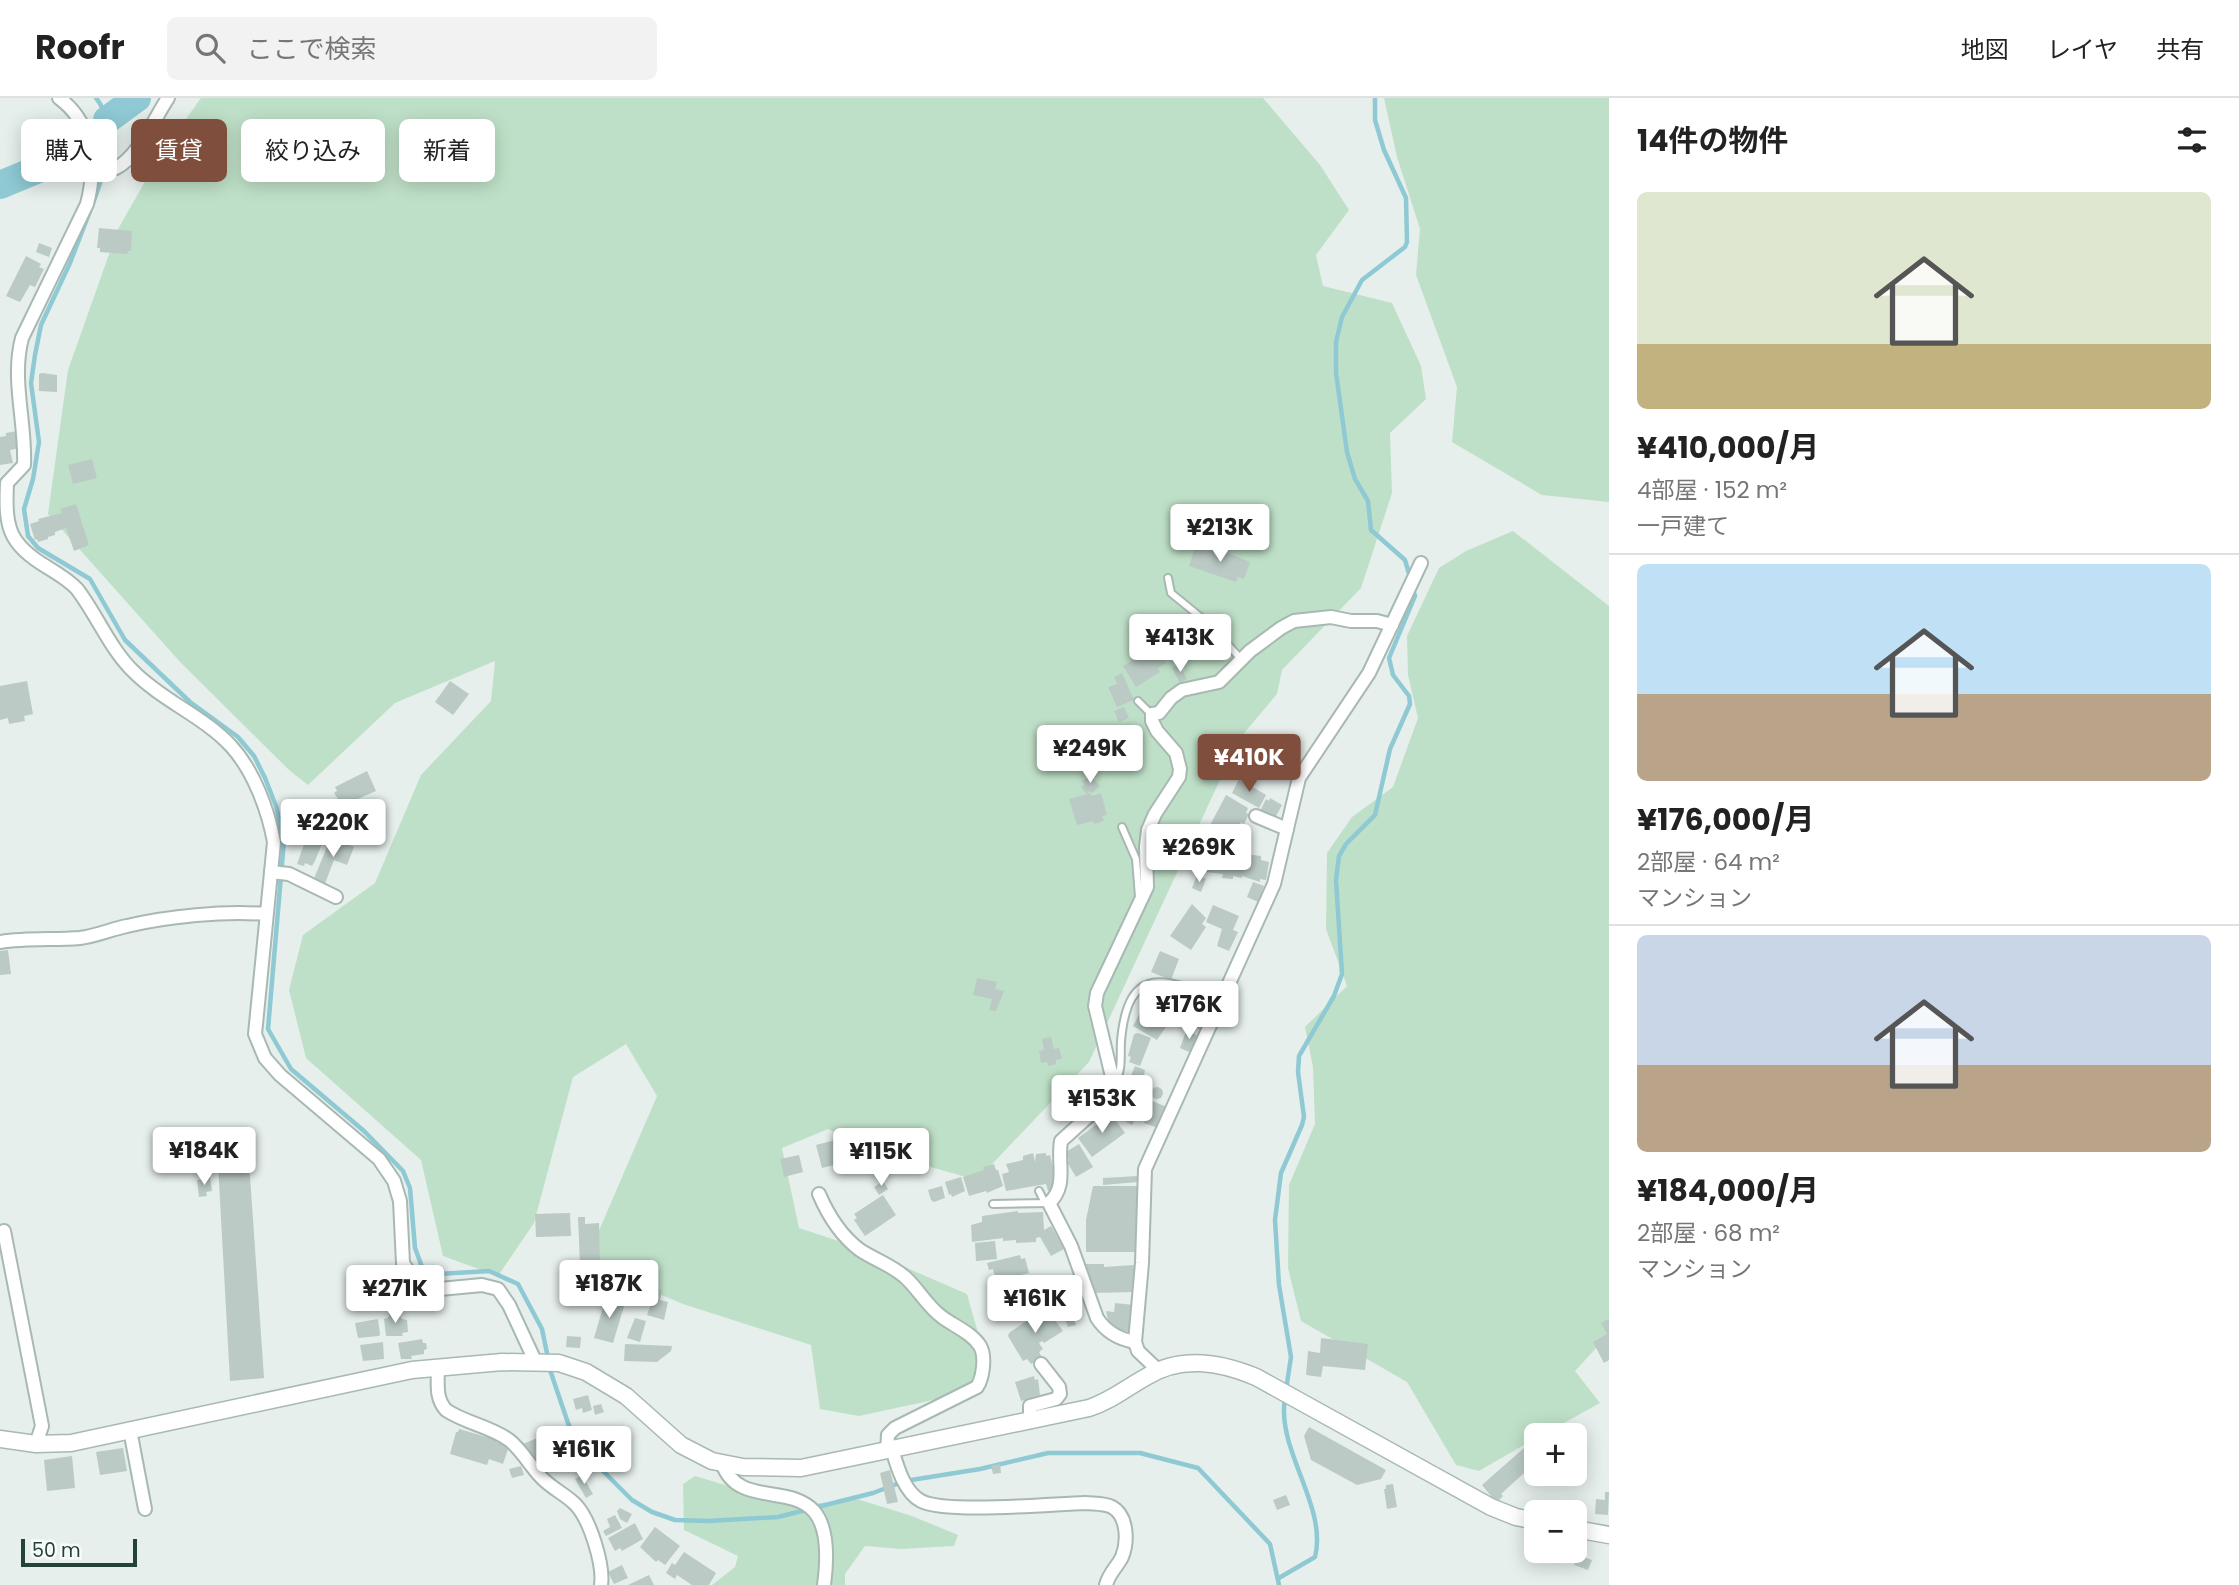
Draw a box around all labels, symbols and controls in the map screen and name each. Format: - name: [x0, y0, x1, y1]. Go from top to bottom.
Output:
- search box: [167, 17, 657, 80]
- text: Roofr: [35, 24, 125, 71]
- icon: search: [191, 29, 229, 67]
- text: ここで検索: [247, 31, 377, 67]
- text: 地図: [1961, 33, 2009, 66]
- text: レイヤ: [2047, 33, 2118, 66]
- text: 共有: [2156, 33, 2204, 66]
- chip: 購入: [21, 119, 117, 182]
- chip: 賃貸: [131, 119, 227, 182]
- chip: 絞り込み: [241, 119, 385, 182]
- chip: 新着: [399, 119, 495, 182]
- text: 14件の物件: [1637, 119, 1789, 162]
- icon: filters: [2173, 121, 2211, 159]
- icon: home: [1861, 238, 1987, 364]
- text: ¥410,000/月: [1637, 426, 1819, 469]
- text: 4部屋 · 152 m²: [1637, 474, 1787, 506]
- pin: ¥213K: [1171, 504, 1269, 564]
- text: 一戸建て: [1637, 510, 1729, 542]
- text: ¥213K: [1186, 511, 1254, 543]
- icon: home: [1861, 610, 1987, 736]
- pin: ¥413K: [1131, 614, 1229, 674]
- text: ¥413K: [1145, 621, 1215, 653]
- pin: ¥249K: [1041, 726, 1139, 785]
- text: ¥249K: [1053, 732, 1127, 764]
- pin: ¥410K: [1200, 734, 1298, 794]
- text: ¥410K: [1214, 741, 1284, 773]
- text: ¥176,000/月: [1637, 798, 1814, 841]
- pin: ¥220K: [284, 800, 382, 859]
- text: ¥220K: [297, 806, 369, 838]
- pin: ¥269K: [1150, 824, 1248, 884]
- text: ¥269K: [1162, 831, 1236, 863]
- text: 2部屋 · 64 m²: [1637, 846, 1780, 878]
- text: マンション: [1637, 882, 1752, 914]
- icon: home: [1861, 981, 1987, 1107]
- pin: ¥176K: [1140, 982, 1238, 1041]
- text: ¥176K: [1155, 988, 1223, 1020]
- pin: ¥153K: [1053, 1076, 1151, 1135]
- text: ¥153K: [1068, 1082, 1136, 1114]
- pin: ¥184K: [155, 1128, 253, 1187]
- pin: ¥115K: [832, 1128, 930, 1188]
- text: ¥184K: [169, 1134, 239, 1166]
- text: ¥115K: [849, 1135, 913, 1167]
- text: ¥184,000/月: [1637, 1169, 1819, 1212]
- text: 2部屋 · 68 m²: [1637, 1217, 1780, 1249]
- text: マンション: [1637, 1253, 1752, 1285]
- pin: ¥187K: [560, 1260, 658, 1320]
- pin: ¥271K: [346, 1266, 444, 1325]
- text: ¥187K: [575, 1267, 643, 1299]
- text: ¥271K: [362, 1272, 428, 1304]
- pin: ¥161K: [986, 1276, 1084, 1335]
- text: ¥161K: [1003, 1282, 1067, 1314]
- map controls: [1524, 1423, 1587, 1563]
- button: +: [1524, 1423, 1587, 1486]
- pin: ¥161K: [535, 1426, 633, 1486]
- text: ¥161K: [552, 1433, 616, 1465]
- button: −: [1524, 1500, 1587, 1563]
- scale bar: [21, 1536, 136, 1568]
- text: 50 m: [32, 1537, 81, 1564]

